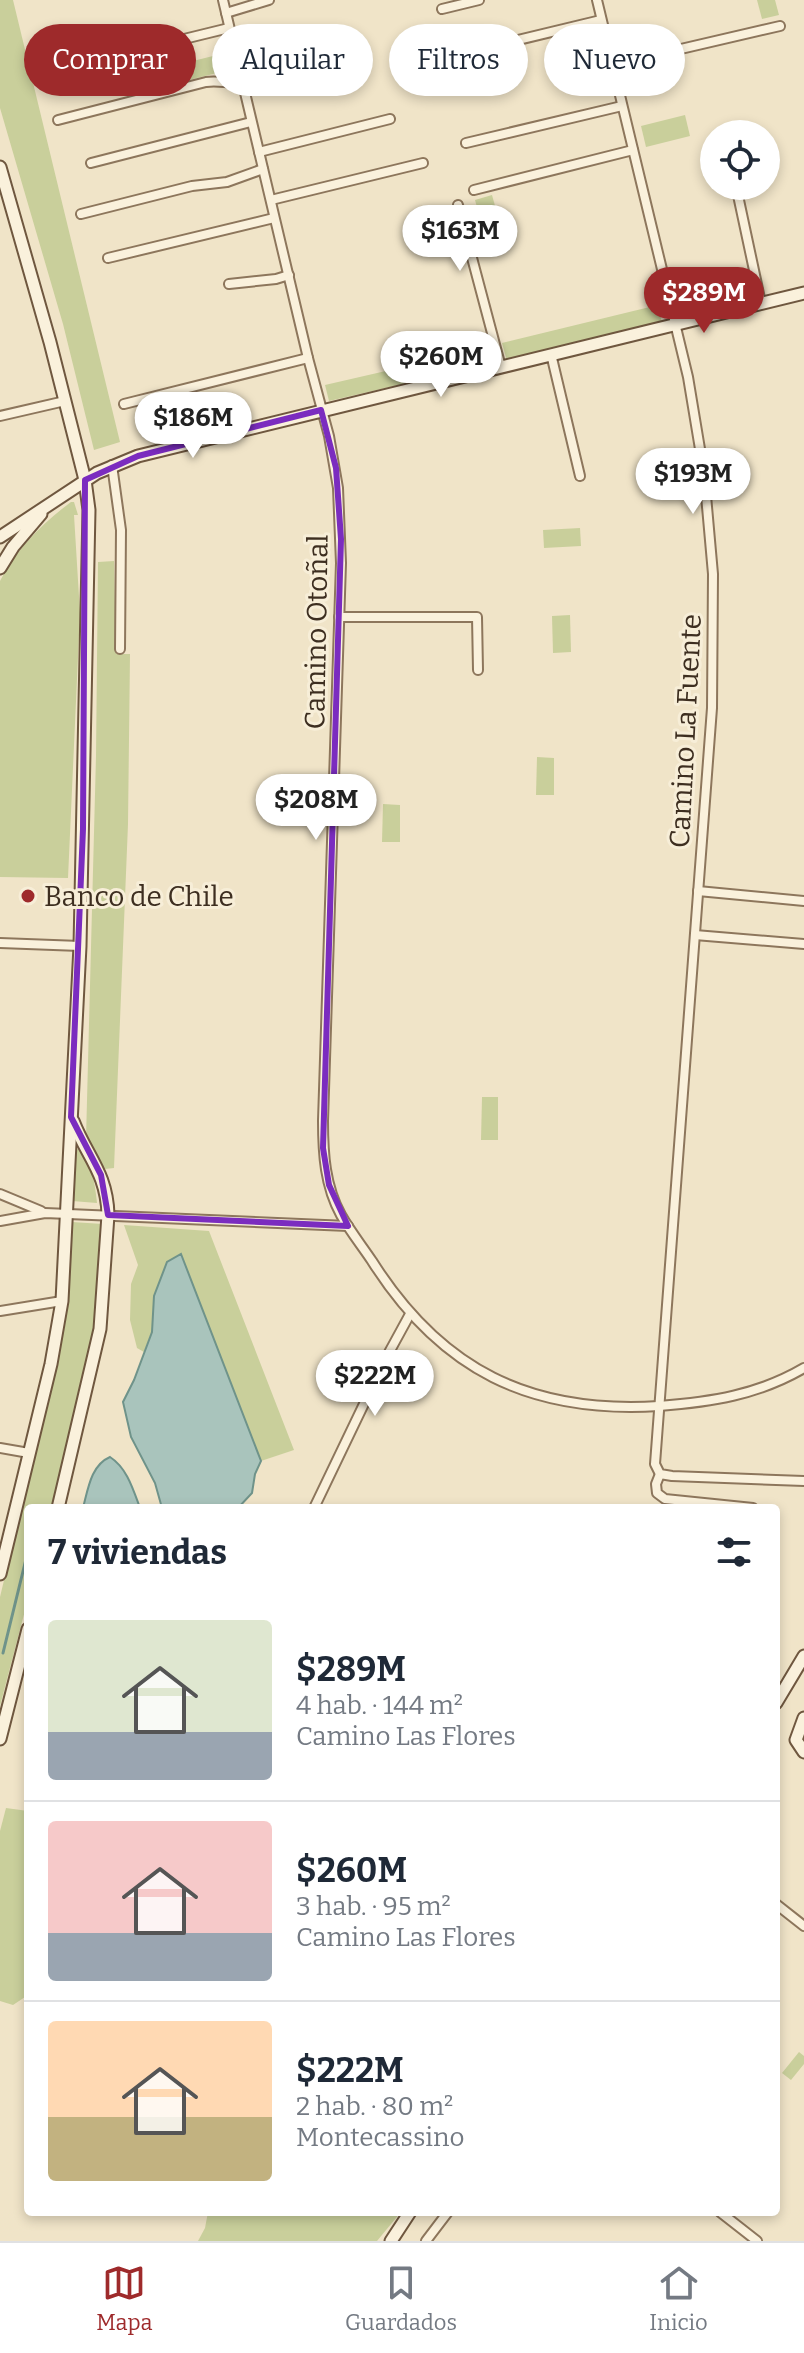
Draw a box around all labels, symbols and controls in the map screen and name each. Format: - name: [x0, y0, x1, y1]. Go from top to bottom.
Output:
- chip: Comprar: [24, 24, 196, 96]
- chip: Alquilar: [212, 24, 373, 96]
- chip: Filtros: [389, 24, 528, 96]
- chip: Nuevo: [544, 24, 685, 96]
- map controls: [700, 120, 780, 200]
- button: locate: [700, 120, 780, 200]
- pin: $163M: [404, 205, 516, 273]
- text: $163M: [420, 215, 500, 246]
- pin: $289M: [648, 267, 760, 335]
- text: $289M: [662, 277, 746, 308]
- pin: $260M: [385, 331, 497, 399]
- text: $260M: [399, 341, 484, 372]
- pin: $186M: [137, 392, 249, 460]
- text: $186M: [153, 402, 233, 433]
- pin: $193M: [637, 448, 749, 516]
- text: $193M: [654, 458, 732, 489]
- street label: Camino Otoñal: [298, 534, 335, 730]
- street label: Camino La Fuente: [663, 613, 708, 849]
- pin: $208M: [260, 774, 372, 842]
- text: $208M: [274, 784, 358, 815]
- place label: Banco de Chile: [44, 880, 234, 913]
- marker: Banco de Chile: [19, 887, 37, 905]
- pin: $222M: [319, 1350, 431, 1418]
- text: $222M: [334, 1360, 416, 1391]
- icon: filters: [712, 1530, 756, 1574]
- text: 7 viviendas: [48, 1532, 227, 1573]
- text: $289M: [296, 1649, 406, 1690]
- icon: home: [112, 1652, 208, 1748]
- text: 4 hab. · 144 m²: [296, 1690, 463, 1721]
- text: Camino Las Flores: [296, 1721, 516, 1752]
- text: $260M: [296, 1850, 407, 1891]
- icon: home: [112, 1853, 208, 1949]
- text: 3 hab. · 95 m²: [296, 1891, 451, 1922]
- text: Camino Las Flores: [296, 1922, 516, 1953]
- text: $222M: [296, 2050, 404, 2091]
- icon: home: [112, 2053, 208, 2149]
- text: 2 hab. · 80 m²: [296, 2091, 453, 2122]
- text: Montecassino: [296, 2122, 465, 2153]
- tab: Mapa: [96, 2261, 153, 2336]
- tab: Guardados: [345, 2261, 457, 2336]
- tab: Inicio: [649, 2261, 708, 2336]

